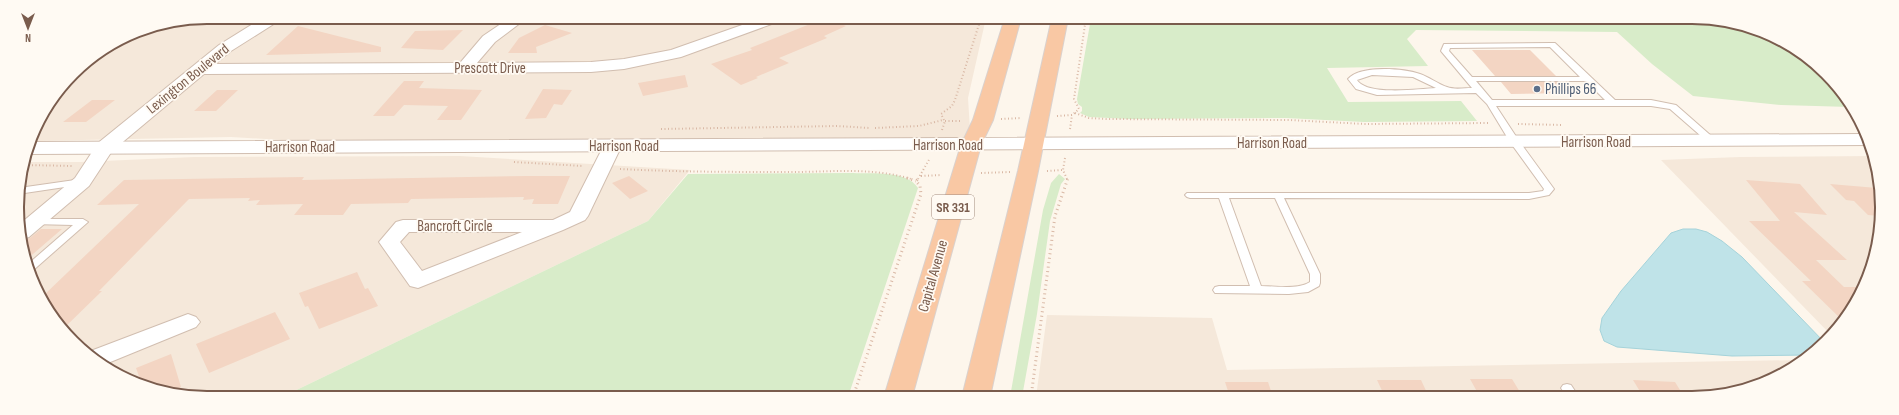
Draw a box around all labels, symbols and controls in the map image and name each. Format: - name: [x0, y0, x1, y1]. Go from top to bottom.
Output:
- north arrow: [8, 8, 48, 48]
- text: N: [25, 31, 31, 44]
- street label: Lexington Boulevard: [143, 40, 233, 118]
- street label: Prescott Drive: [454, 59, 526, 78]
- place label: Phillips 66: [1545, 80, 1596, 99]
- marker: Phillips 66: [1532, 84, 1542, 94]
- street label: Harrison Road: [1561, 133, 1631, 152]
- street label: Harrison Road: [1237, 134, 1307, 153]
- street label: Harrison Road: [913, 136, 983, 155]
- street label: Harrison Road: [589, 137, 659, 156]
- street label: Harrison Road: [265, 138, 335, 157]
- road number: SR 331: [932, 195, 974, 219]
- street label: Bancroft Circle: [417, 217, 493, 236]
- street label: Capital Avenue: [914, 238, 952, 314]

